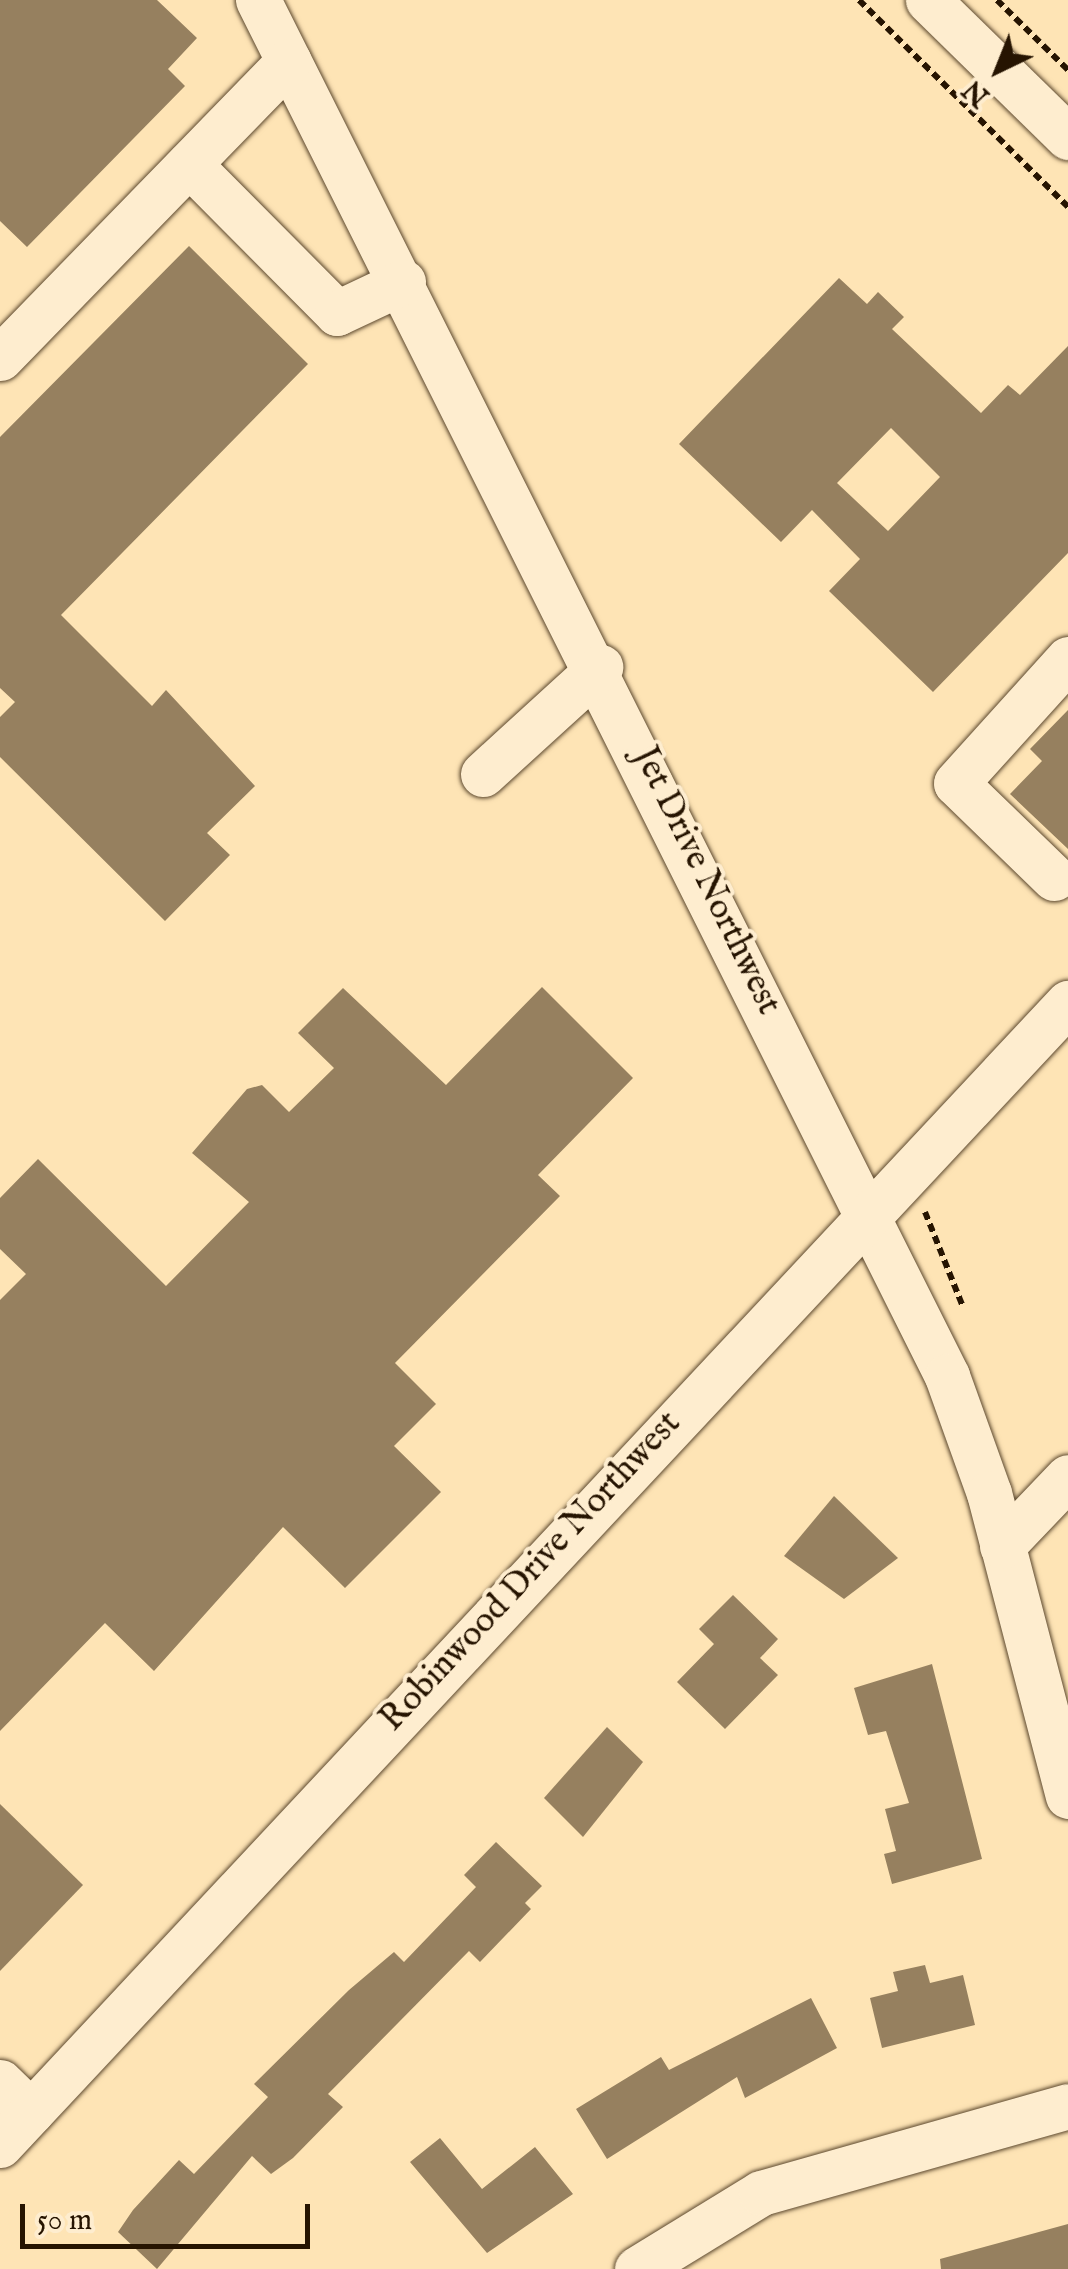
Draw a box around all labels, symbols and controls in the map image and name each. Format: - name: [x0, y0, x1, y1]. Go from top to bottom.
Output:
- north arrow: [948, 20, 1048, 120]
- text: N: [956, 71, 998, 113]
- street label: Jet Drive Northwest: [623, 740, 789, 1022]
- street label: Robinwood Drive Northwest: [372, 1403, 690, 1741]
- scale bar: [25, 2184, 315, 2246]
- text: 50 m: [37, 2202, 92, 2240]

